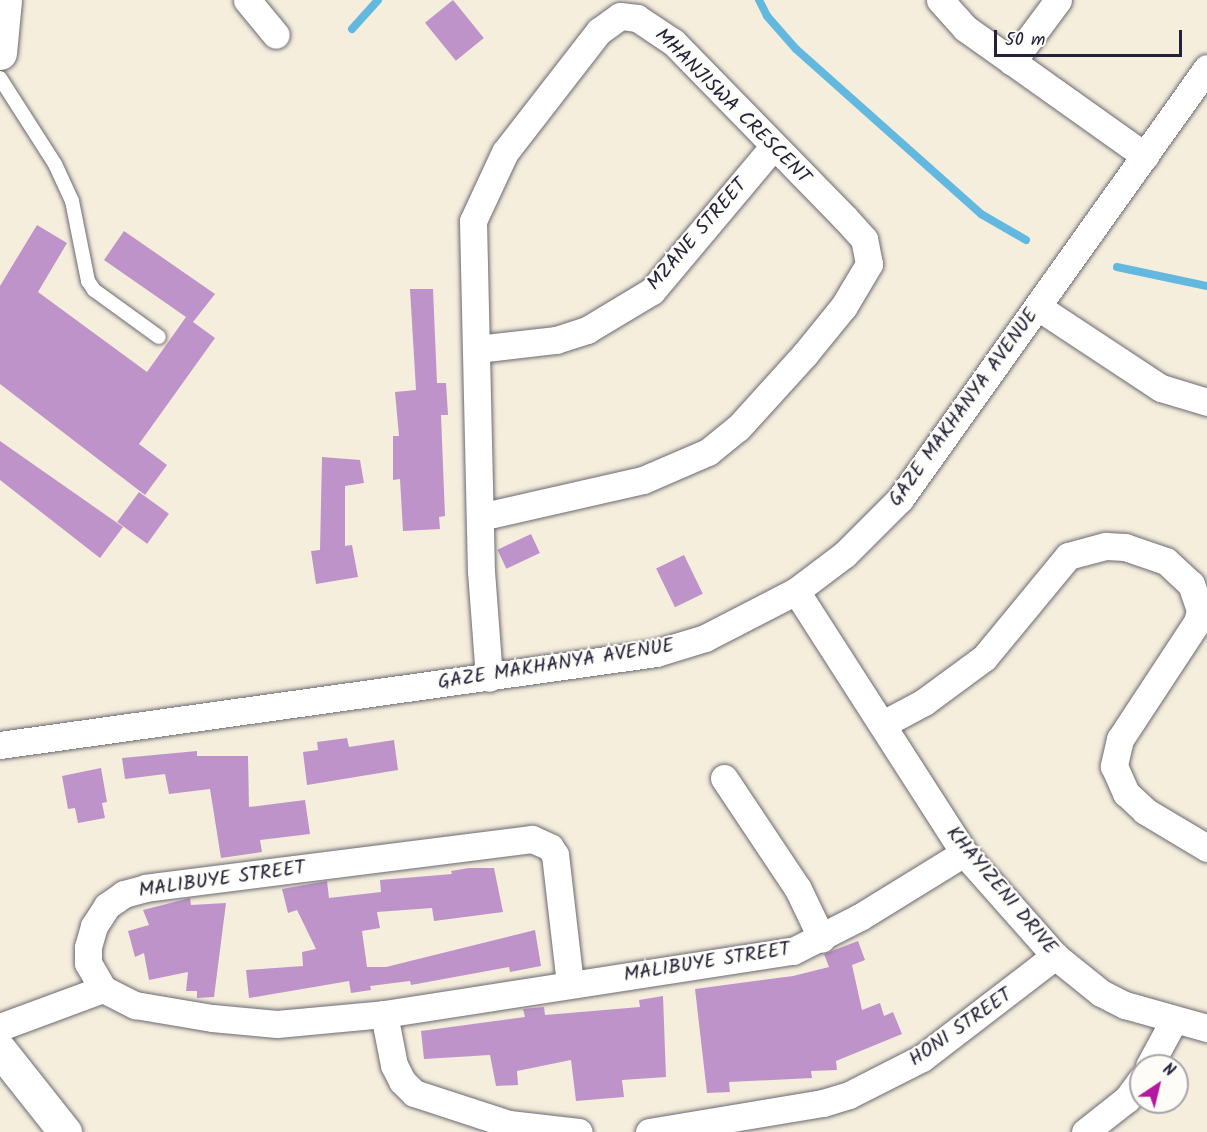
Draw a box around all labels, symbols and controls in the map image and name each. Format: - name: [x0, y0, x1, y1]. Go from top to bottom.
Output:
- scale bar: [997, 18, 1184, 56]
- street label: MHANJISWA CRESCENT: [649, 24, 815, 190]
- text: 50 m: [1005, 26, 1045, 55]
- street label: MZANE STREET: [643, 174, 753, 296]
- street label: GAZE MAKHANYA AVENUE: [884, 304, 1044, 512]
- street label: GAZE MAKHANYA AVENUE: [436, 634, 676, 696]
- street label: KHAYIZENI DRIVE: [940, 822, 1062, 960]
- street label: MALIBUYE STREET: [137, 856, 307, 904]
- street label: MALIBUYE STREET: [622, 938, 792, 988]
- street label: HONI STREET: [905, 984, 1017, 1072]
- north arrow: [1129, 1054, 1189, 1114]
- text: N: [1157, 1057, 1180, 1084]

